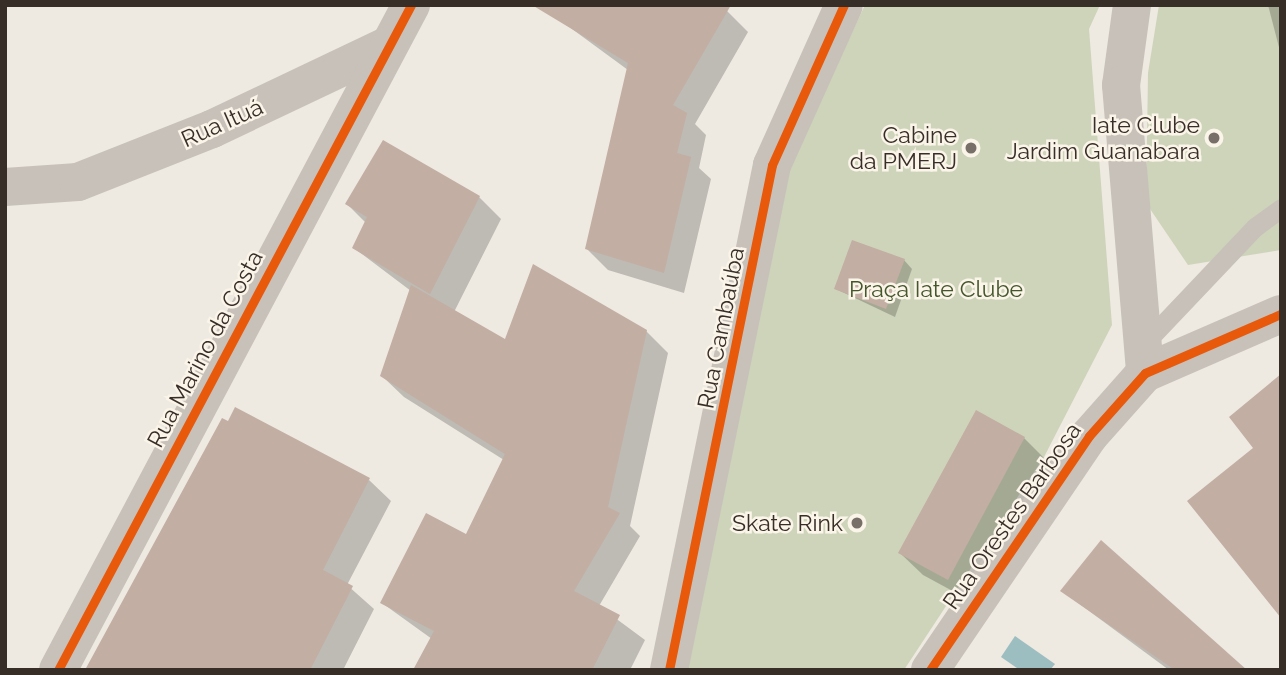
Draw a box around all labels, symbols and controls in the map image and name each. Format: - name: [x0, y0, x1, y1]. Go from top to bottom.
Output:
- street label: Rua Ituá: [177, 93, 267, 153]
- place label: Iate Clube Jardim Guanabara: [1007, 111, 1200, 165]
- place label: Cabine da PMERJ: [850, 121, 957, 175]
- marker: Iate Clube Jardim Guanabara: [1206, 130, 1222, 146]
- marker: Cabine da PMERJ: [963, 140, 979, 156]
- street label: Rua Cambaúba: [692, 245, 750, 411]
- street label: Rua Marino da Costa: [141, 246, 269, 452]
- park label: Praça Iate Clube: [849, 275, 1023, 303]
- street label: Rua Orestes Barbosa: [937, 417, 1087, 615]
- place label: Skate Rink: [732, 509, 843, 537]
- marker: Skate Rink: [849, 515, 865, 531]

